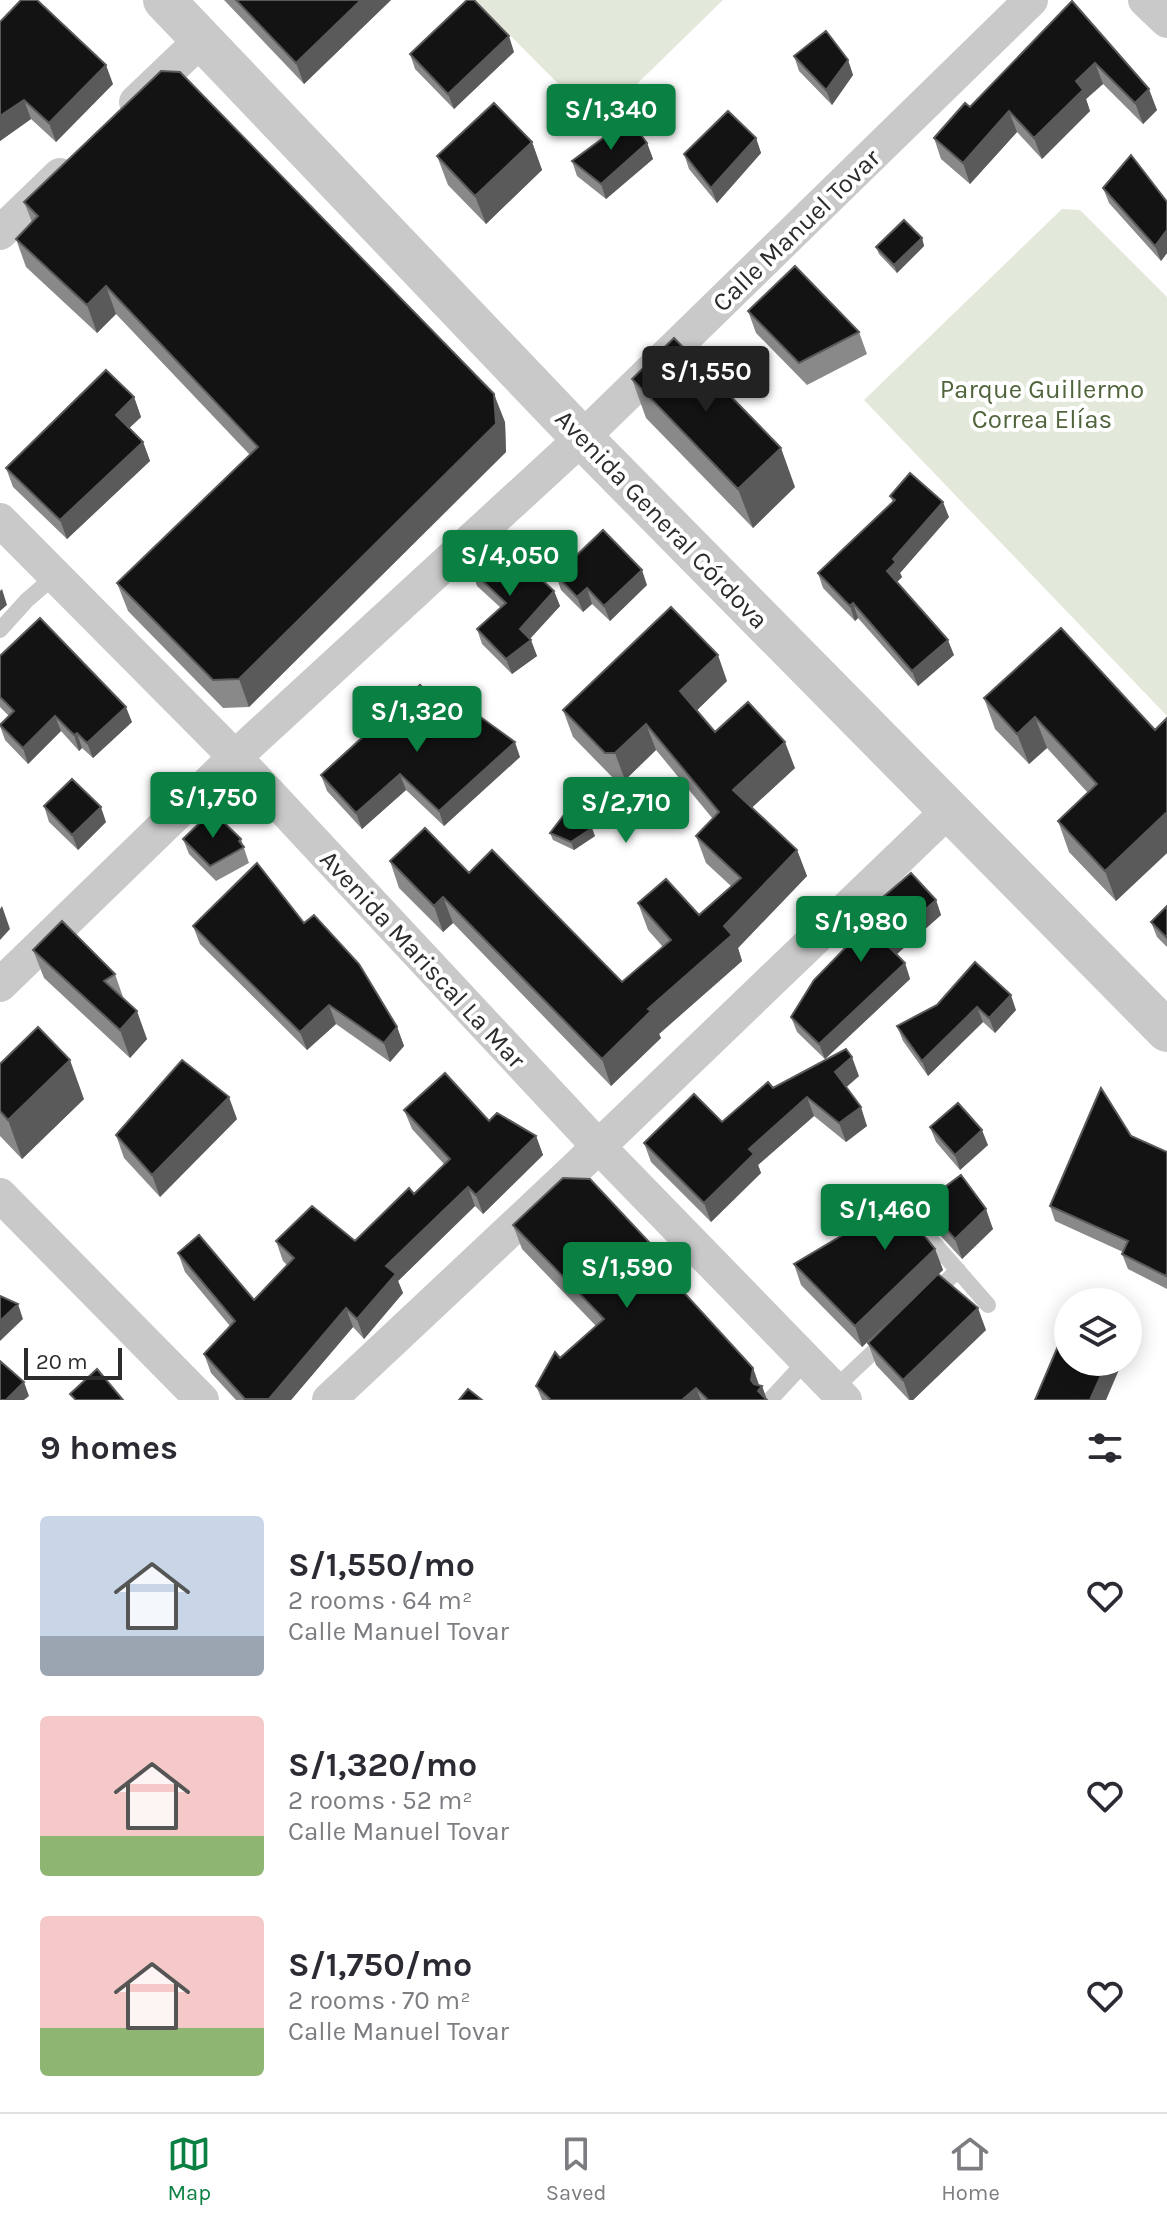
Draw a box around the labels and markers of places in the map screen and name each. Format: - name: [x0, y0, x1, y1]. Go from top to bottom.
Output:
- pin: S/1,340: [537, 84, 685, 152]
- pin: S/1,550: [632, 346, 780, 414]
- pin: S/4,050: [436, 530, 584, 598]
- pin: S/1,320: [343, 686, 491, 754]
- pin: S/1,750: [139, 772, 287, 840]
- pin: S/2,710: [552, 777, 700, 845]
- pin: S/1,980: [787, 896, 935, 964]
- pin: S/1,460: [811, 1184, 959, 1252]
- pin: S/1,590: [553, 1242, 701, 1310]

